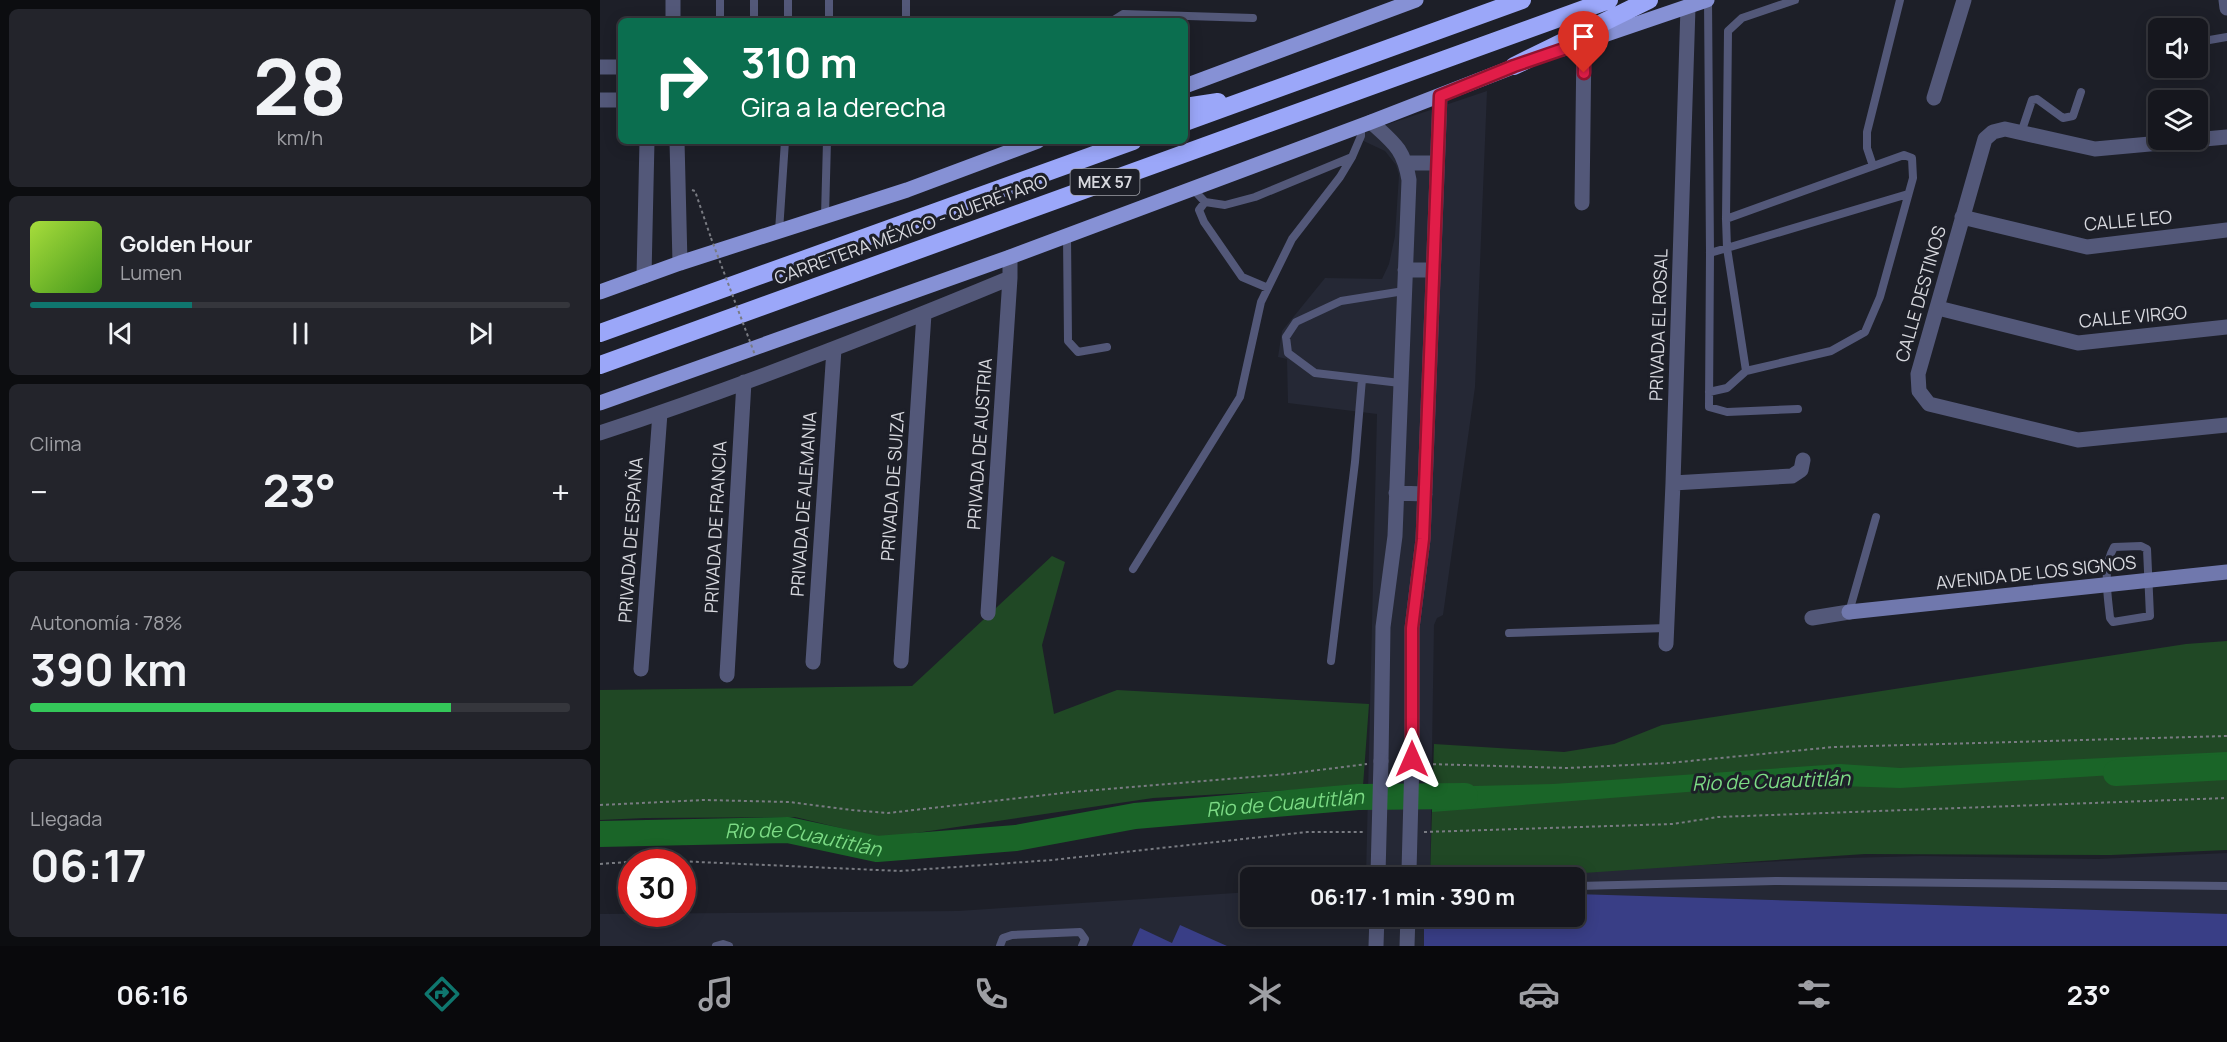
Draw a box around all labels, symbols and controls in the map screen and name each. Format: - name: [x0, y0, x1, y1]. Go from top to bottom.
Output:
- pin: [1558, 11, 1609, 73]
- map controls: [2148, 18, 2208, 150]
- button: sound: [2148, 18, 2208, 78]
- icon: arrive: [1567, 20, 1600, 53]
- text: 28: [253, 32, 347, 138]
- text: 310 m: [741, 33, 858, 91]
- icon: right: [642, 42, 720, 120]
- text: Gira a la derecha: [741, 88, 946, 125]
- button: layers: [2148, 90, 2208, 150]
- text: km/h: [277, 124, 323, 151]
- street label: CARRETERA MÉXICO - QUERÉTARO: [771, 168, 1051, 290]
- road number: MEX 57: [1070, 169, 1140, 195]
- street label: CALLE LEO: [2083, 204, 2173, 236]
- street label: CALLE DESTINOS: [1889, 223, 1951, 365]
- text: Golden Hour: [120, 229, 253, 259]
- street label: PRIVADA EL ROSAL: [1643, 248, 1673, 402]
- text: Lumen: [120, 259, 182, 286]
- street label: CALLE VIRGO: [2078, 299, 2188, 333]
- icon: previous: [104, 317, 137, 350]
- icon: pause: [284, 317, 317, 350]
- icon: next: [464, 317, 497, 350]
- street label: PRIVADA DE AUSTRIA: [961, 357, 997, 531]
- street label: PRIVADA DE SUIZA: [875, 409, 909, 562]
- street label: PRIVADA DE ALEMANIA: [785, 410, 821, 597]
- text: Clima: [30, 430, 82, 457]
- street label: PRIVADA DE FRANCIA: [698, 439, 732, 614]
- street label: PRIVADA DE ESPAÑA: [612, 456, 648, 624]
- text: 23°: [263, 459, 336, 521]
- text: −: [30, 469, 48, 514]
- text: +: [551, 469, 570, 514]
- street label: AVENIDA DE LOS SIGNOS: [1934, 550, 2137, 594]
- text: Autonomía · 78%: [30, 609, 183, 636]
- text: 390 km: [30, 638, 187, 700]
- position arrow: [1380, 727, 1444, 791]
- water label: Rio de Cuautitlán: [1691, 764, 1852, 797]
- water label: Rio de Cuautitlán: [1205, 782, 1366, 823]
- text: Llegada: [30, 805, 102, 832]
- water label: Rio de Cuautitlán: [725, 816, 885, 863]
- text: 06:17: [30, 834, 147, 896]
- speed limit sign: 30: [618, 849, 696, 927]
- text: 06:17 · 1 min · 390 m: [1310, 882, 1515, 912]
- icon: directions: [421, 973, 463, 1015]
- icon: music: [695, 973, 737, 1015]
- icon: phone: [970, 973, 1012, 1015]
- icon: climate: [1244, 973, 1286, 1015]
- icon: car: [1518, 973, 1560, 1015]
- icon: filters: [1793, 973, 1835, 1015]
- text: 06:16: [116, 976, 189, 1013]
- text: 23°: [2067, 976, 2111, 1013]

